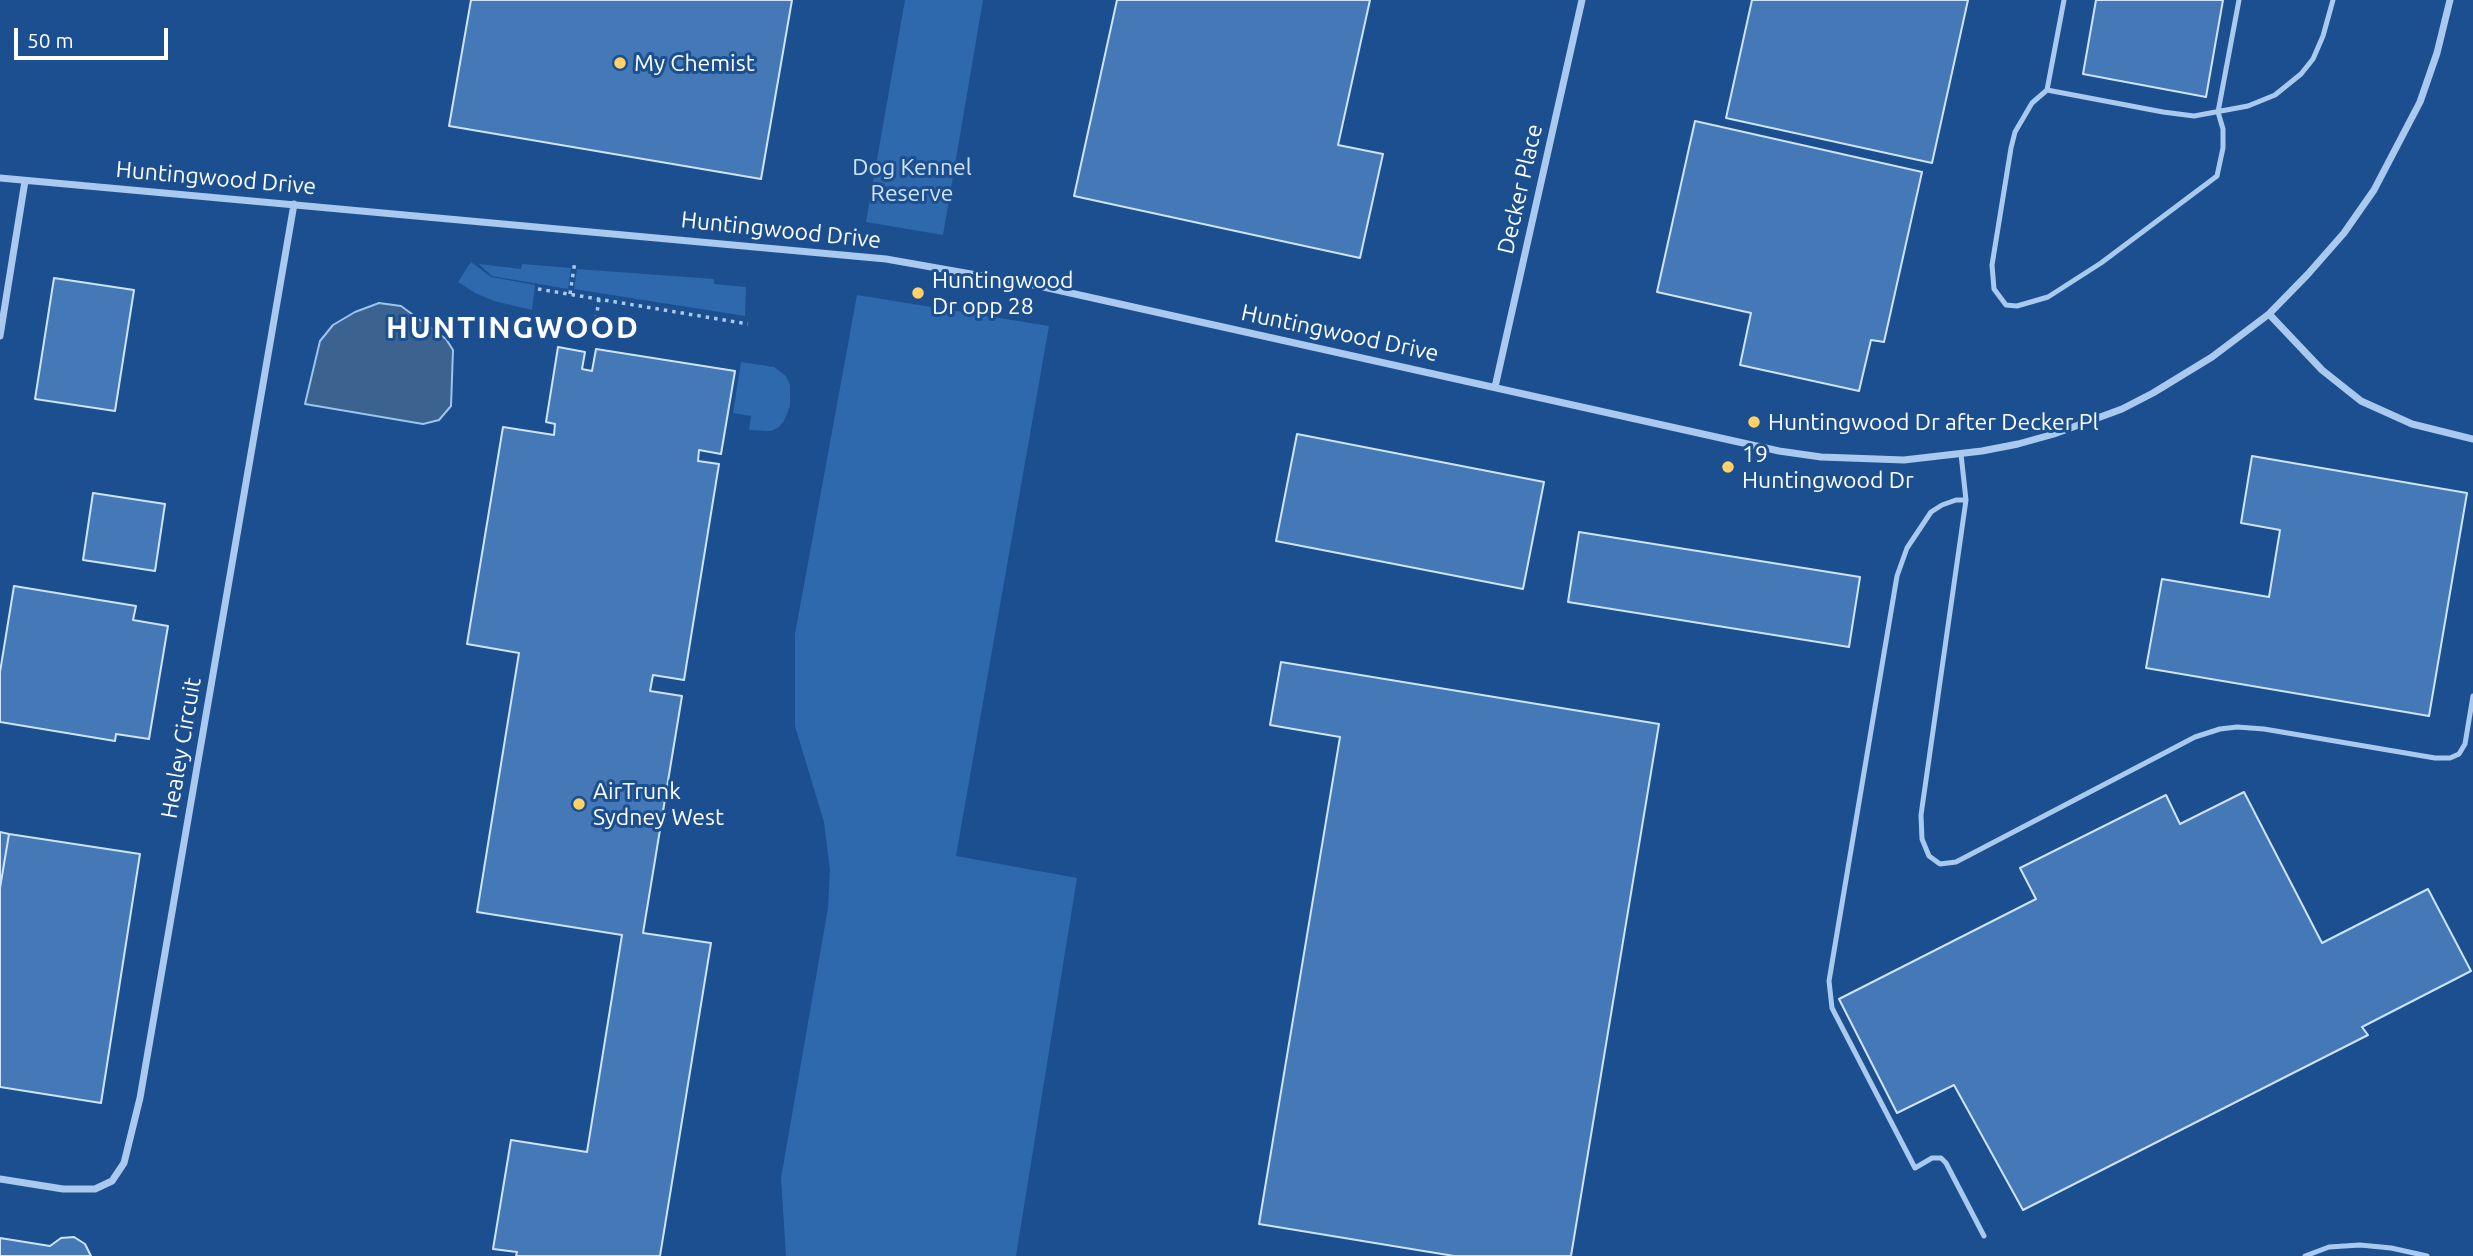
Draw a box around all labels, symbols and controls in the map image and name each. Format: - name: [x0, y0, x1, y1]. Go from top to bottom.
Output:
- scale bar: [18, 14, 172, 58]
- text: 50 m: [27, 28, 74, 52]
- place label: My Chemist: [634, 49, 755, 77]
- marker: My Chemist: [612, 55, 628, 71]
- street label: Decker Place: [1492, 121, 1548, 257]
- park label: Dog Kennel Reserve: [852, 153, 972, 207]
- street label: Huntingwood Drive: [115, 155, 317, 201]
- street label: Huntingwood Drive: [680, 206, 882, 254]
- place label: Huntingwood Dr opp 28: [932, 266, 1073, 320]
- marker: Huntingwood Dr opp 28: [910, 285, 926, 301]
- street label: Huntingwood Drive: [1239, 299, 1441, 367]
- district label: HUNTINGWOOD: [387, 310, 639, 346]
- place label: Huntingwood Dr after Decker Pl: [1768, 408, 2099, 436]
- marker: Huntingwood Dr after Decker Pl: [1746, 414, 1762, 430]
- place label: 19 Huntingwood Dr: [1742, 440, 1914, 494]
- marker: 19 Huntingwood Dr: [1720, 459, 1736, 475]
- street label: Healey Circuit: [155, 675, 207, 821]
- place label: AirTrunk Sydney West: [593, 777, 724, 831]
- marker: AirTrunk Sydney West: [571, 796, 587, 812]

